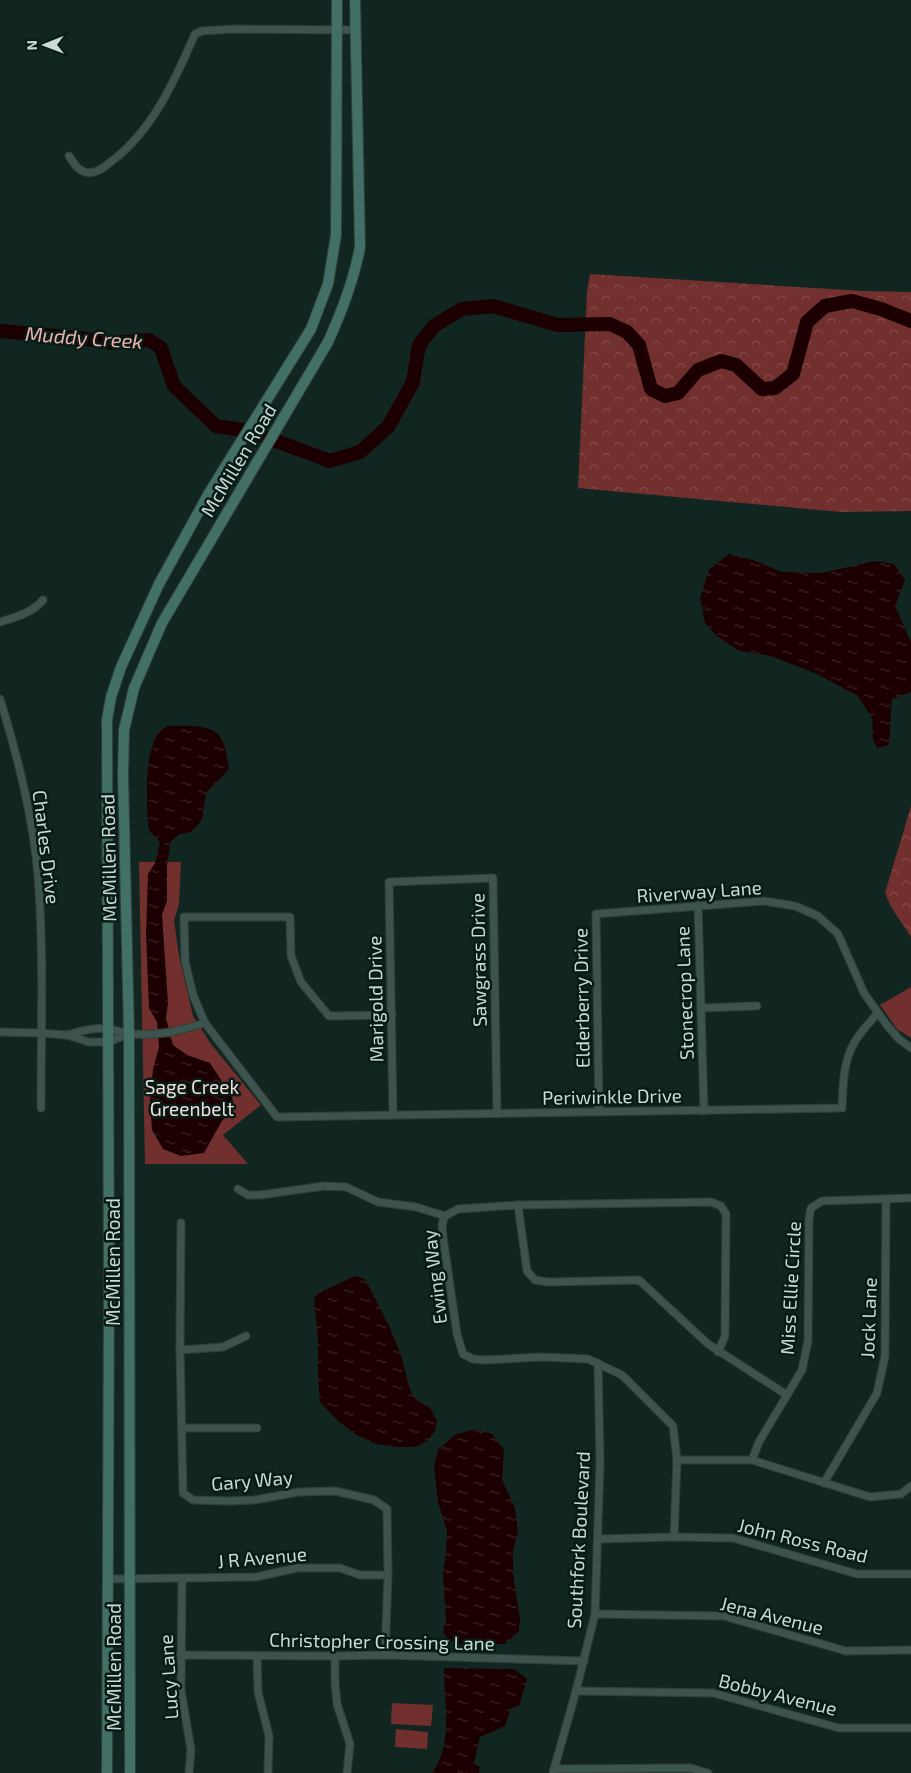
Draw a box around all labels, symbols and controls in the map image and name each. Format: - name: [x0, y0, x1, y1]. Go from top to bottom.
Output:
- north arrow: [20, 20, 70, 70]
- text: N: [23, 40, 40, 50]
- water label: Muddy Creek: [24, 321, 144, 354]
- street label: McMillen Road: [195, 399, 281, 521]
- street label: Charles Drive: [29, 789, 65, 905]
- street label: McMillen Road: [95, 794, 121, 922]
- street label: Riverway Lane: [636, 875, 762, 907]
- street label: Sawgrass Drive: [465, 893, 491, 1027]
- street label: Stonecrop Lane: [670, 926, 698, 1060]
- street label: Elderberry Drive: [568, 928, 594, 1068]
- street label: Marigold Drive: [362, 935, 388, 1063]
- park label: Sage Creek Greenbelt: [145, 1075, 239, 1120]
- street label: Periwinkle Drive: [542, 1083, 682, 1109]
- street label: McMillen Road: [101, 1198, 124, 1326]
- street label: Miss Ellie Circle: [775, 1220, 805, 1356]
- street label: Ewing Way: [417, 1228, 451, 1326]
- street label: Jock Lane: [855, 1277, 881, 1359]
- street label: Southfork Boulevard: [562, 1451, 594, 1629]
- street label: Gary Way: [210, 1465, 294, 1495]
- street label: John Ross Road: [736, 1513, 870, 1567]
- street label: J R Avenue: [216, 1542, 308, 1572]
- street label: Jena Avenue: [718, 1591, 826, 1639]
- street label: McMillen Road: [102, 1603, 125, 1731]
- street label: Christopher Crossing Lane: [269, 1628, 495, 1654]
- street label: Lucy Lane: [154, 1634, 182, 1720]
- street label: Bobby Avenue: [716, 1668, 840, 1720]

